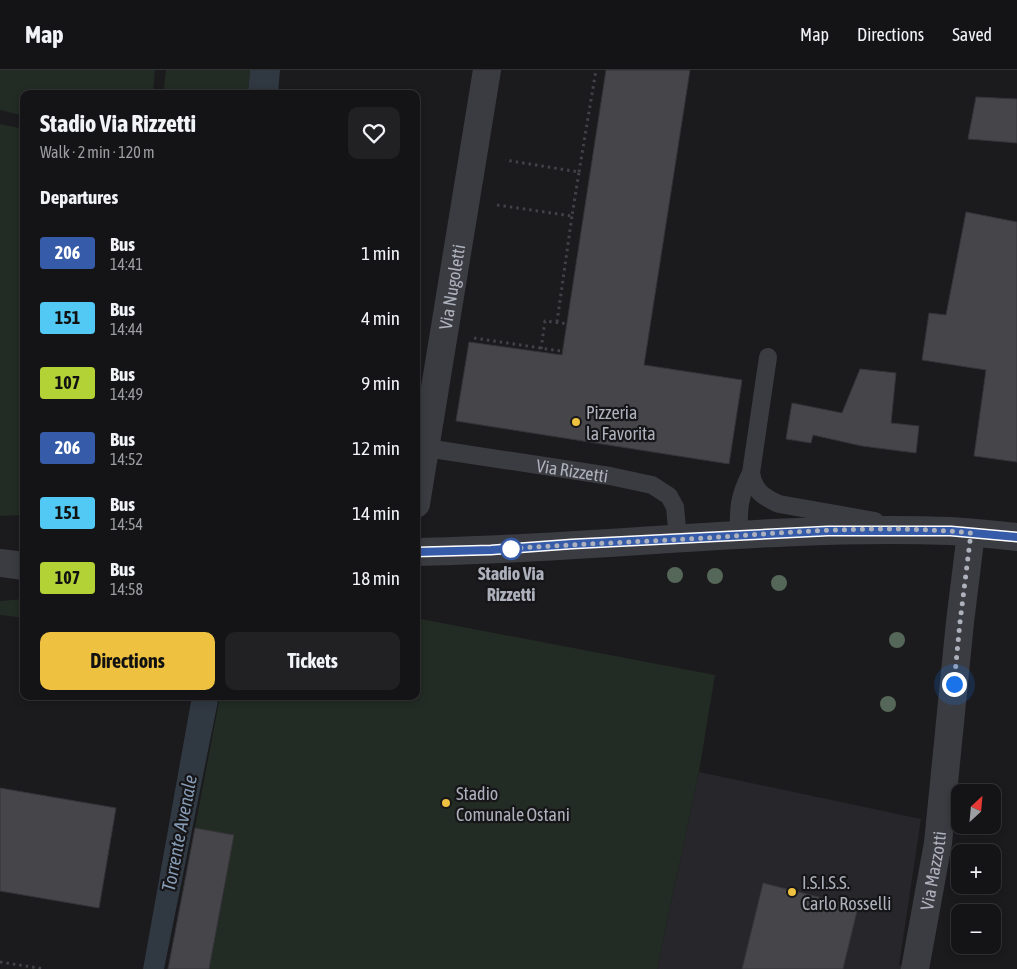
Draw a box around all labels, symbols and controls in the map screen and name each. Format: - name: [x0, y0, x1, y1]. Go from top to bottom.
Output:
- text: Map: [25, 21, 64, 48]
- text: Map: [800, 24, 829, 45]
- text: Directions: [857, 24, 924, 45]
- text: Saved: [952, 24, 992, 45]
- button: heart: [348, 107, 400, 159]
- text: Stadio Via Rizzetti: [40, 110, 196, 137]
- text: Walk · 2 min · 120 m: [40, 143, 154, 161]
- text: Departures: [40, 186, 118, 208]
- text: Bus: [110, 233, 135, 255]
- text: 206: [55, 242, 80, 263]
- text: 1 min: [361, 242, 400, 264]
- street label: Via Nugoletti: [434, 243, 469, 331]
- text: 14:41: [110, 255, 143, 273]
- text: Bus: [110, 298, 135, 320]
- text: 151: [55, 307, 80, 328]
- text: 4 min: [361, 307, 400, 329]
- text: 14:44: [110, 320, 143, 338]
- text: Bus: [110, 363, 135, 385]
- text: 107: [55, 372, 80, 393]
- text: 9 min: [361, 372, 400, 394]
- text: 14:49: [110, 385, 143, 403]
- place label: Pizzeria la Favorita: [586, 402, 656, 444]
- marker: Pizzeria la Favorita: [570, 416, 582, 428]
- text: Bus: [110, 428, 135, 450]
- text: 206: [55, 437, 80, 458]
- text: 12 min: [352, 437, 400, 459]
- text: 14:52: [110, 450, 143, 468]
- street label: Via Rizzetti: [535, 454, 610, 486]
- text: Bus: [110, 493, 135, 515]
- text: 151: [55, 502, 80, 523]
- text: 14 min: [352, 502, 400, 524]
- text: 14:54: [110, 515, 143, 533]
- marker: Stadio Via Rizzetti: [500, 538, 522, 560]
- text: Bus: [110, 558, 135, 580]
- place label: Stadio Via Rizzetti: [478, 563, 544, 605]
- text: 107: [55, 567, 80, 588]
- text: 18 min: [352, 567, 400, 589]
- text: 14:58: [110, 580, 143, 598]
- button: Directions: [40, 632, 215, 690]
- button: Tickets: [225, 632, 400, 690]
- your location: [942, 672, 967, 697]
- water label: Torrente Avenale: [157, 773, 201, 893]
- place label: Stadio Comunale Ostani: [456, 783, 570, 825]
- north arrow: [951, 784, 1001, 834]
- map controls: [951, 784, 1001, 954]
- marker: Stadio Comunale Ostani: [440, 797, 452, 809]
- street label: Via Mazzotti: [915, 830, 950, 912]
- button: +: [951, 844, 1001, 894]
- place label: I.S.I.S.S. Carlo Rosselli: [802, 872, 891, 914]
- marker: I.S.I.S.S. Carlo Rosselli: [786, 886, 798, 898]
- button: −: [951, 904, 1001, 954]

